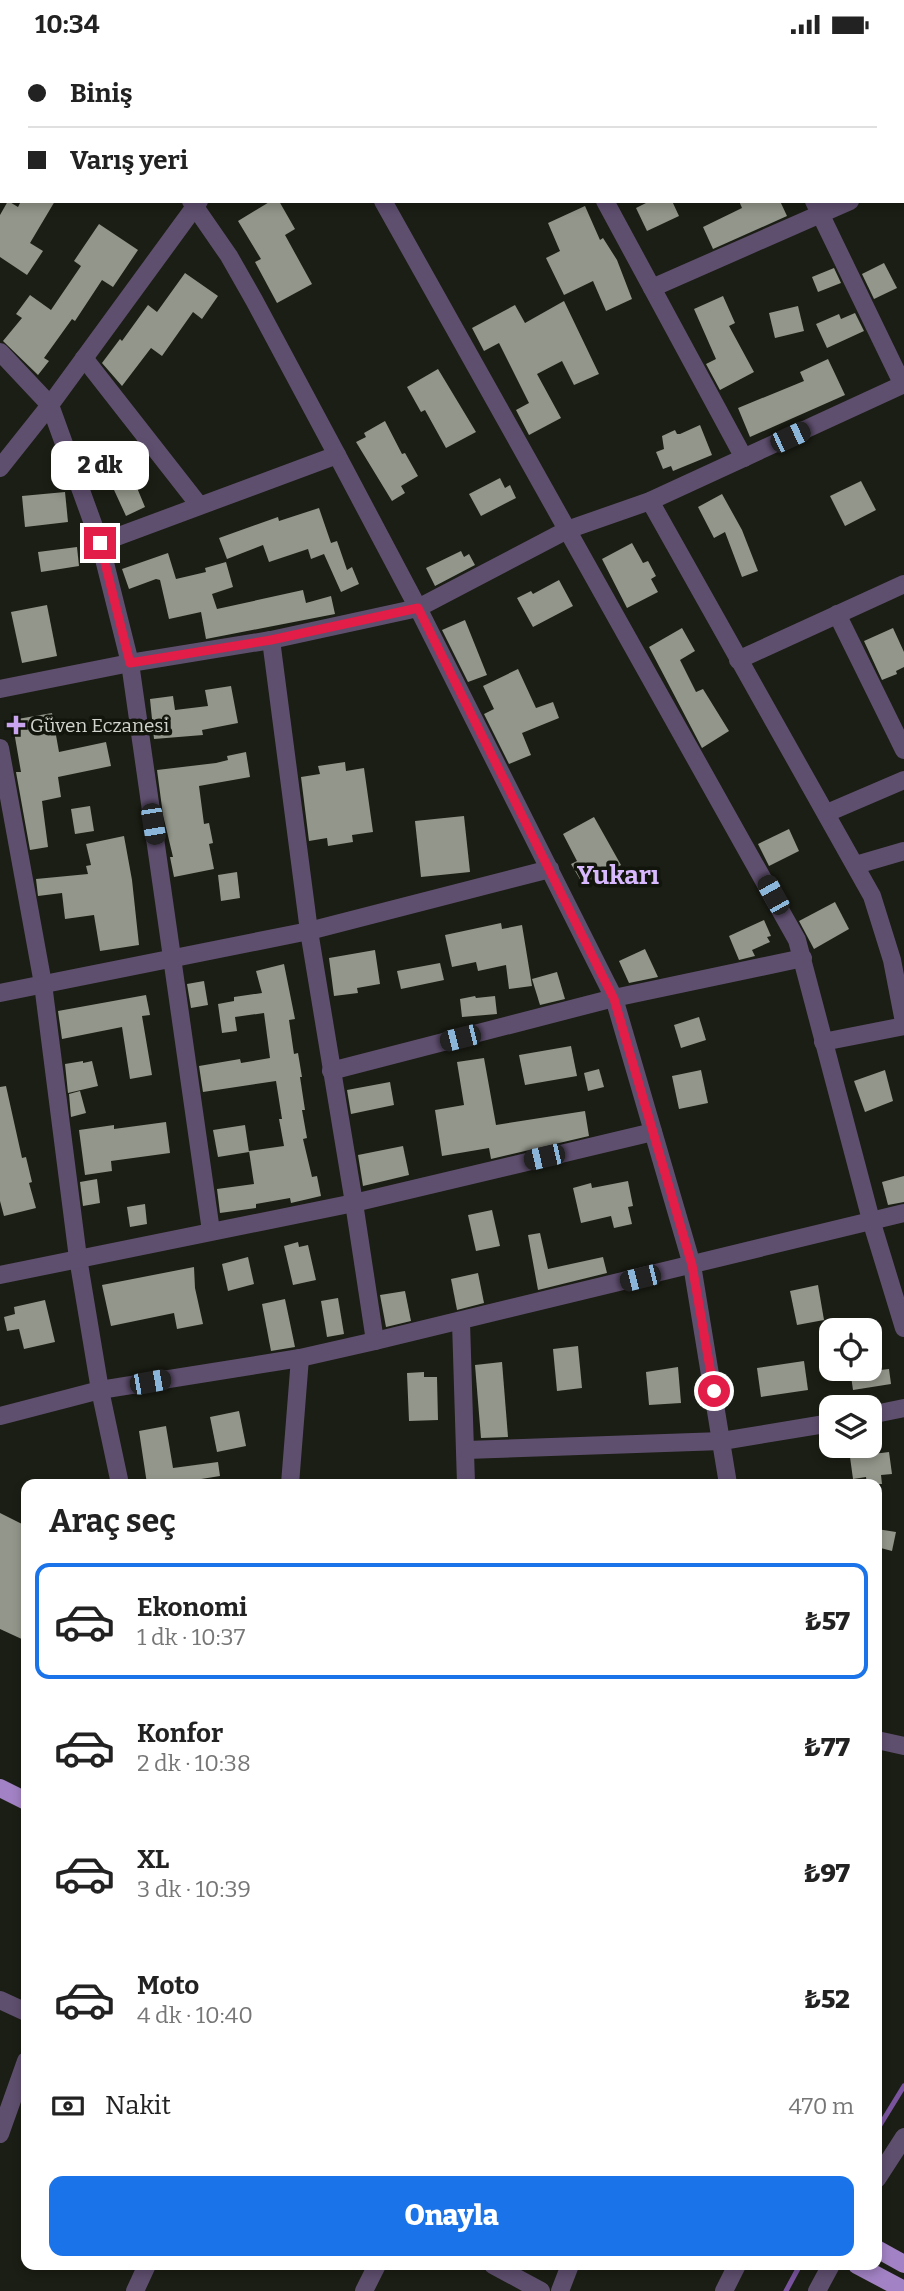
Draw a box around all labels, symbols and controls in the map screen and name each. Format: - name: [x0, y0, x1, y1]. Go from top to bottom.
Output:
- text: 10:34: [35, 9, 100, 40]
- text: Biniş: [70, 78, 133, 109]
- text: Varış yeri: [70, 145, 188, 176]
- car: [767, 419, 814, 455]
- callout: 2 dk: [51, 441, 149, 491]
- text: 2 dk: [77, 451, 123, 479]
- route end: [84, 527, 116, 559]
- place label: Güven Eczanesi: [30, 714, 169, 737]
- marker: Güven Eczanesi: [8, 717, 24, 733]
- car: [140, 802, 167, 846]
- district label: Yukarı: [577, 860, 659, 891]
- car: [754, 872, 793, 918]
- car: [438, 1023, 483, 1053]
- car: [522, 1142, 567, 1172]
- car: [618, 1263, 663, 1293]
- map controls: [819, 1318, 882, 1458]
- button: locate: [819, 1318, 882, 1381]
- car: [128, 1368, 173, 1396]
- route start: [698, 1375, 730, 1407]
- button: layers: [819, 1395, 882, 1458]
- text: Araç seç: [49, 1502, 176, 1540]
- icon: car: [53, 1590, 116, 1653]
- text: Ekonomi: [137, 1592, 247, 1623]
- text: ₺57: [804, 1606, 850, 1637]
- text: 1 dk · 10:37: [137, 1623, 245, 1651]
- icon: car: [53, 1716, 116, 1779]
- text: Konfor: [137, 1718, 223, 1749]
- text: ₺77: [804, 1732, 850, 1763]
- text: 2 dk · 10:38: [137, 1749, 251, 1777]
- icon: car: [53, 1842, 116, 1905]
- text: XL: [137, 1844, 169, 1875]
- text: ₺97: [803, 1858, 850, 1889]
- text: 3 dk · 10:39: [137, 1875, 251, 1903]
- icon: car: [53, 1968, 116, 2031]
- text: Moto: [137, 1970, 199, 2001]
- text: ₺52: [804, 1984, 850, 2015]
- text: 4 dk · 10:40: [137, 2001, 253, 2029]
- icon: cash: [49, 2087, 87, 2125]
- text: Nakit: [105, 2090, 171, 2121]
- text: 470 m: [788, 2092, 854, 2120]
- button: Onayla: [49, 2176, 854, 2256]

